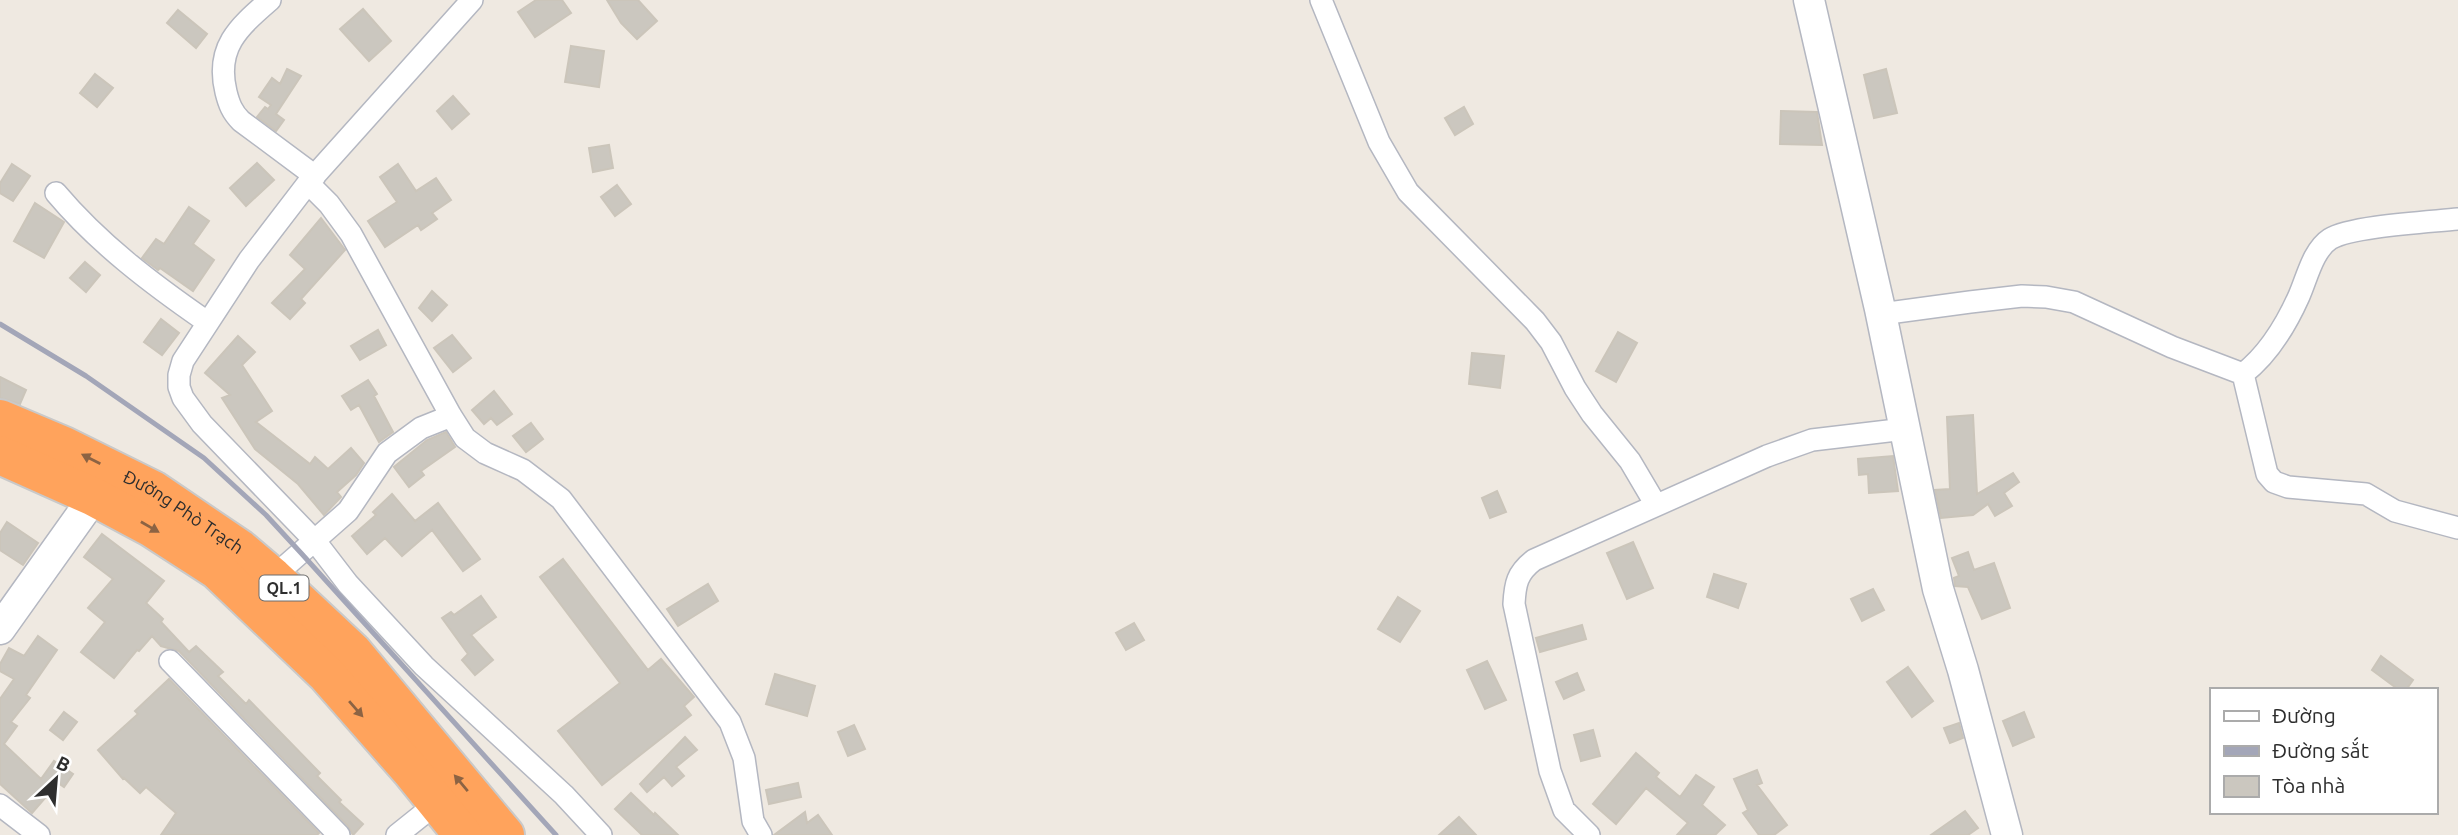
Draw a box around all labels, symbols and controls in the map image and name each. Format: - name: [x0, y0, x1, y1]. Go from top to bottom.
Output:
- one-way arrow: [81, 453, 101, 465]
- street label: Đường Phò Trạch: [120, 466, 247, 557]
- one-way arrow: [140, 521, 159, 533]
- road number: QL.1: [260, 576, 308, 600]
- legend: [2210, 688, 2437, 814]
- one-way arrow: [348, 700, 364, 718]
- text: Đường: [2272, 703, 2336, 727]
- text: Đường sắt: [2272, 736, 2369, 762]
- north arrow: [21, 744, 91, 814]
- text: B: [53, 751, 74, 776]
- text: Tòa nhà: [2272, 773, 2345, 797]
- one-way arrow: [454, 774, 469, 791]

